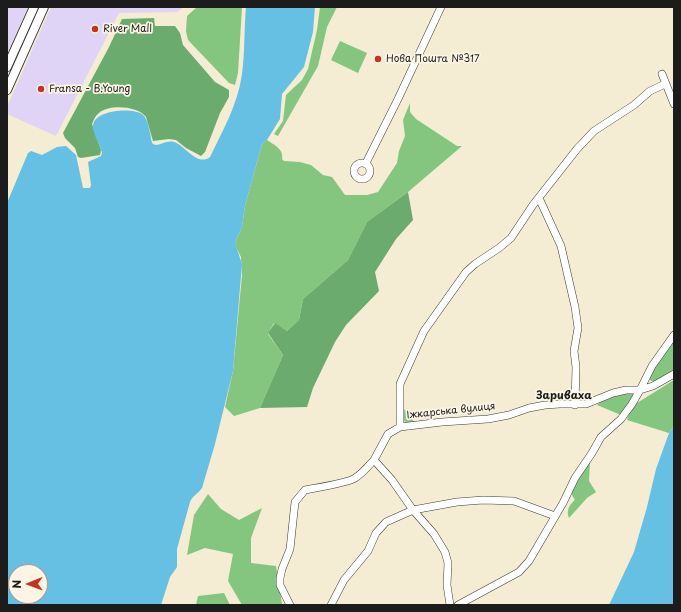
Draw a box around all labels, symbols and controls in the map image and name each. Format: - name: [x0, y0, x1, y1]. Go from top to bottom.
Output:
- place label: River Mall: [103, 23, 152, 35]
- marker: River Mall: [90, 24, 100, 34]
- place label: Нова Пошта №317: [386, 53, 480, 65]
- marker: Нова Пошта №317: [373, 54, 383, 64]
- place label: Fransa - B.Young: [49, 83, 130, 95]
- marker: Fransa - B.Young: [36, 84, 46, 94]
- district label: Зариваха: [536, 389, 592, 403]
- street label: Іжкарська вулиця: [406, 400, 496, 422]
- north arrow: [8, 564, 48, 604]
- text: N: [8, 580, 25, 589]

